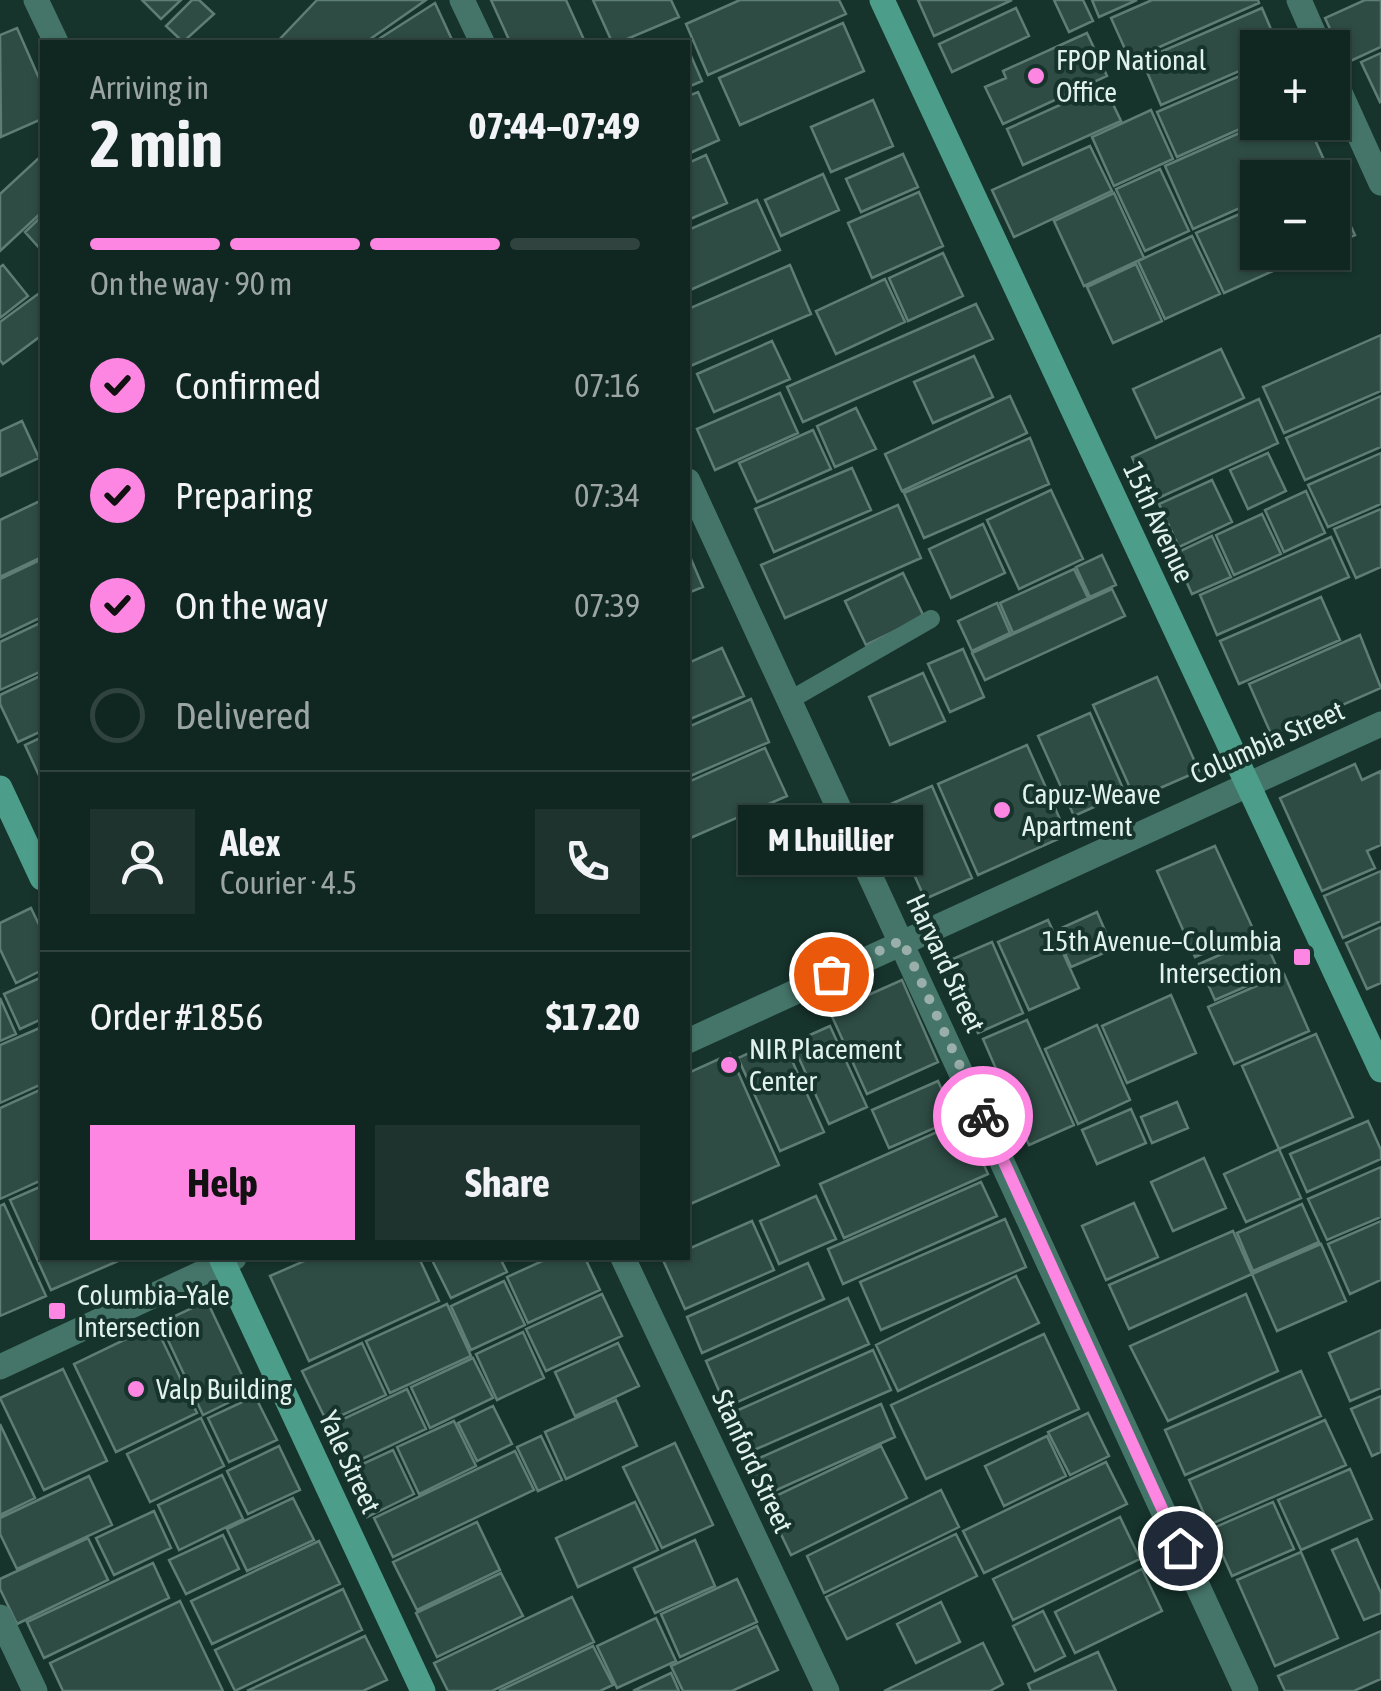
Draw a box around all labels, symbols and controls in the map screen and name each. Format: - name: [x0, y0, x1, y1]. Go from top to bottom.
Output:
- map controls: [1240, 30, 1350, 270]
- button: +: [1240, 30, 1350, 140]
- place label: FPOP National Office: [1056, 44, 1207, 108]
- marker: FPOP National Office: [1025, 65, 1047, 87]
- text: Arriving in: [90, 69, 209, 106]
- text: 07:44–07:49: [468, 104, 640, 147]
- text: 2 min: [90, 106, 223, 181]
- button: −: [1240, 160, 1350, 270]
- text: On the way · 90 m: [90, 265, 292, 302]
- icon: check: [90, 358, 145, 413]
- text: Confirmed: [175, 364, 321, 407]
- text: 07:16: [574, 367, 640, 404]
- street label: 15th Avenue: [1117, 457, 1201, 587]
- icon: check: [90, 468, 145, 523]
- text: Preparing: [175, 474, 313, 517]
- text: 07:34: [574, 477, 640, 514]
- icon: check: [90, 578, 145, 633]
- text: On the way: [175, 584, 328, 627]
- text: 07:39: [574, 587, 640, 624]
- text: Delivered: [175, 694, 311, 737]
- street label: Columbia Street: [1185, 694, 1349, 790]
- place label: Capuz-Weave Apartment: [1022, 778, 1161, 842]
- marker: Capuz-Weave Apartment: [991, 799, 1013, 821]
- callout: M Lhuillier: [738, 804, 924, 874]
- button: person: [90, 809, 195, 914]
- button: phone: [535, 809, 640, 914]
- text: Alex: [220, 821, 281, 864]
- text: M Lhuillier: [768, 821, 893, 858]
- text: Courier · 4.5: [220, 864, 357, 901]
- street label: Harvard Street: [900, 889, 992, 1037]
- place label: 15th Avenue–Columbia Intersection: [1042, 925, 1282, 989]
- pin: [789, 932, 874, 1017]
- marker: 15th Avenue–Columbia Intersection: [1291, 946, 1313, 968]
- icon: bag: [804, 947, 859, 1002]
- text: Order #1856: [90, 995, 263, 1038]
- text: $17.20: [546, 995, 640, 1038]
- place label: NIR Placement Center: [749, 1033, 902, 1097]
- marker: NIR Placement Center: [718, 1054, 740, 1076]
- courier: [933, 1066, 1033, 1166]
- icon: bike: [956, 1089, 1011, 1144]
- button: Help: [90, 1125, 355, 1240]
- button: Share: [375, 1125, 640, 1240]
- place label: Columbia–Yale Intersection: [77, 1279, 230, 1343]
- marker: Columbia–Yale Intersection: [46, 1300, 68, 1322]
- place label: Valp Building: [156, 1373, 292, 1405]
- marker: Valp Building: [125, 1378, 147, 1400]
- street label: Stanford Street: [706, 1384, 800, 1538]
- street label: Yale Street: [312, 1406, 388, 1518]
- pin: [1138, 1506, 1223, 1591]
- icon: home: [1153, 1521, 1208, 1576]

